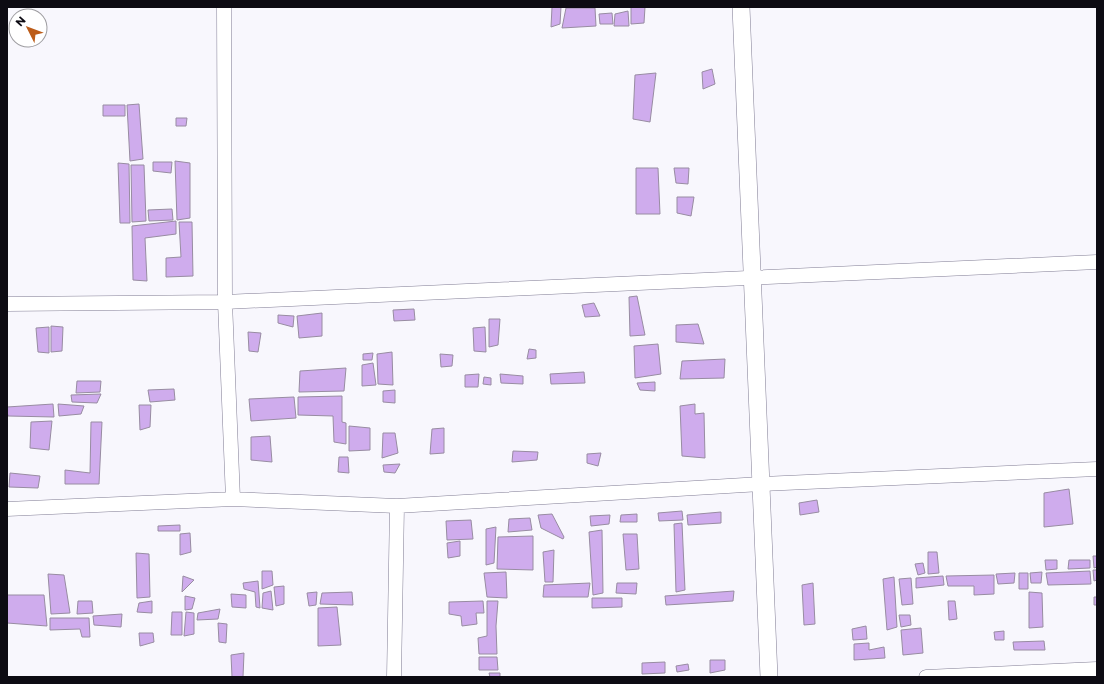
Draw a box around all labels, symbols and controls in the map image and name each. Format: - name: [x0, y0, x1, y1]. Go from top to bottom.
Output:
- north arrow: [8, 8, 48, 48]
- text: N: [12, 13, 29, 29]

